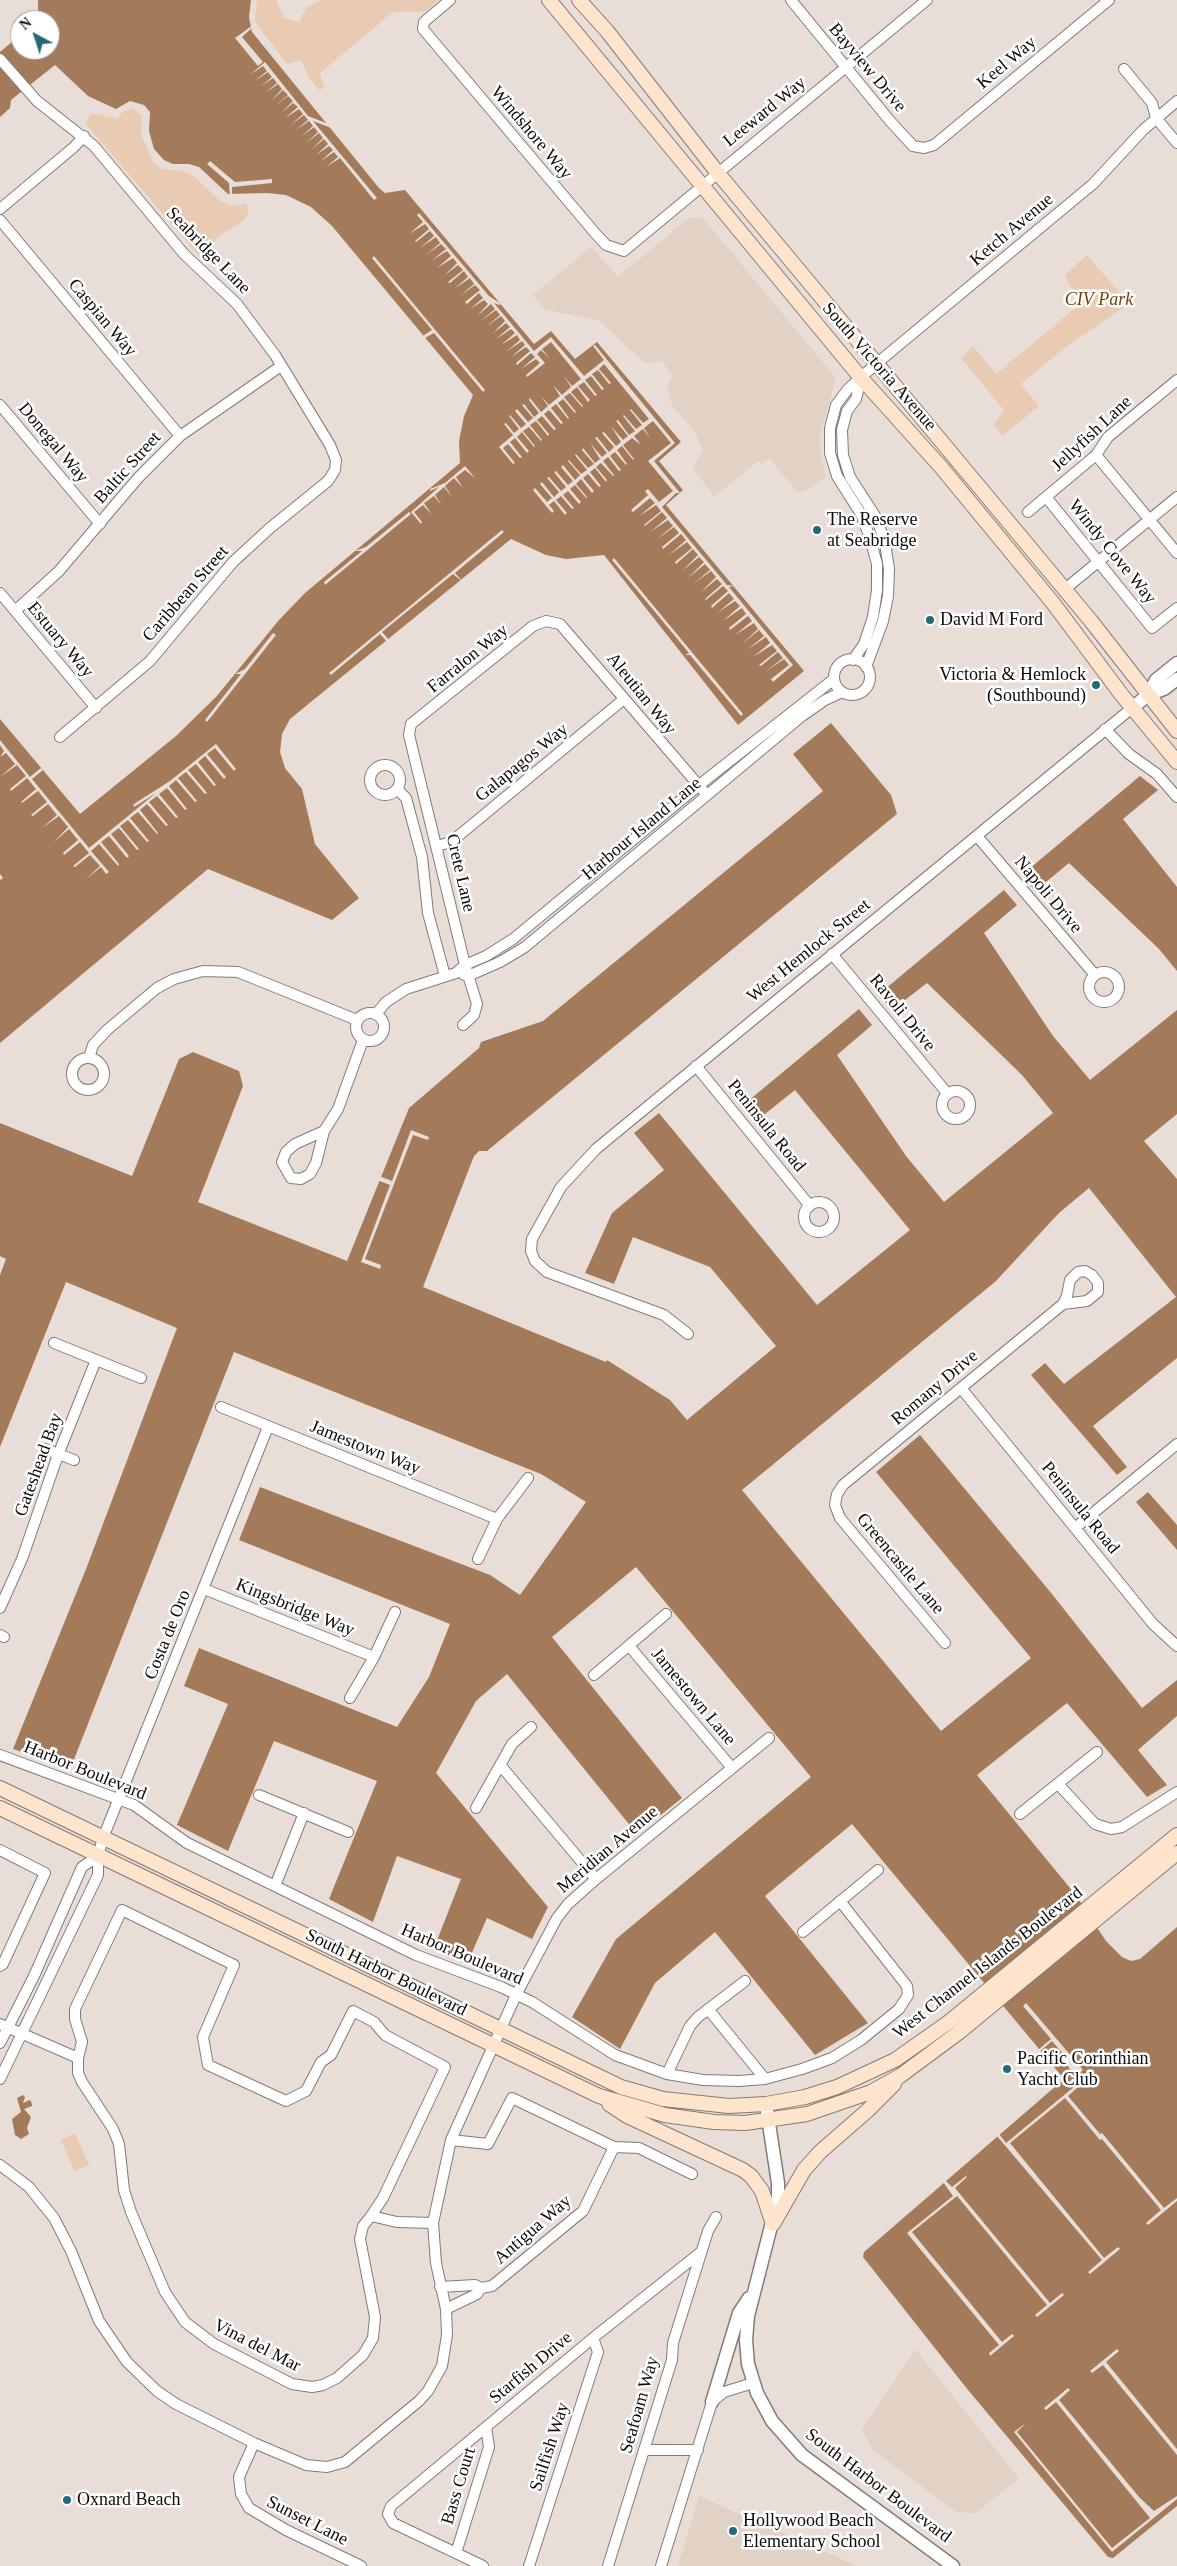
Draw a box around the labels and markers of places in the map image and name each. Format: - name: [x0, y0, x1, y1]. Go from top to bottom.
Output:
- place label: The Reserve at Seabridge: [827, 509, 917, 552]
- marker: The Reserve at Seabridge: [811, 524, 823, 536]
- place label: David M Ford: [940, 609, 1043, 631]
- marker: David M Ford: [924, 614, 936, 626]
- place label: Victoria & Hemlock (Southbound): [939, 664, 1086, 706]
- marker: Victoria & Hemlock (Southbound): [1090, 679, 1102, 691]
- place label: Pacific Corinthian Yacht Club: [1017, 2048, 1148, 2090]
- marker: Pacific Corinthian Yacht Club: [1001, 2063, 1013, 2075]
- place label: Oxnard Beach: [77, 2489, 180, 2511]
- marker: Oxnard Beach: [61, 2494, 73, 2506]
- place label: Hollywood Beach Elementary School: [743, 2510, 880, 2552]
- marker: Hollywood Beach Elementary School: [727, 2525, 739, 2537]

